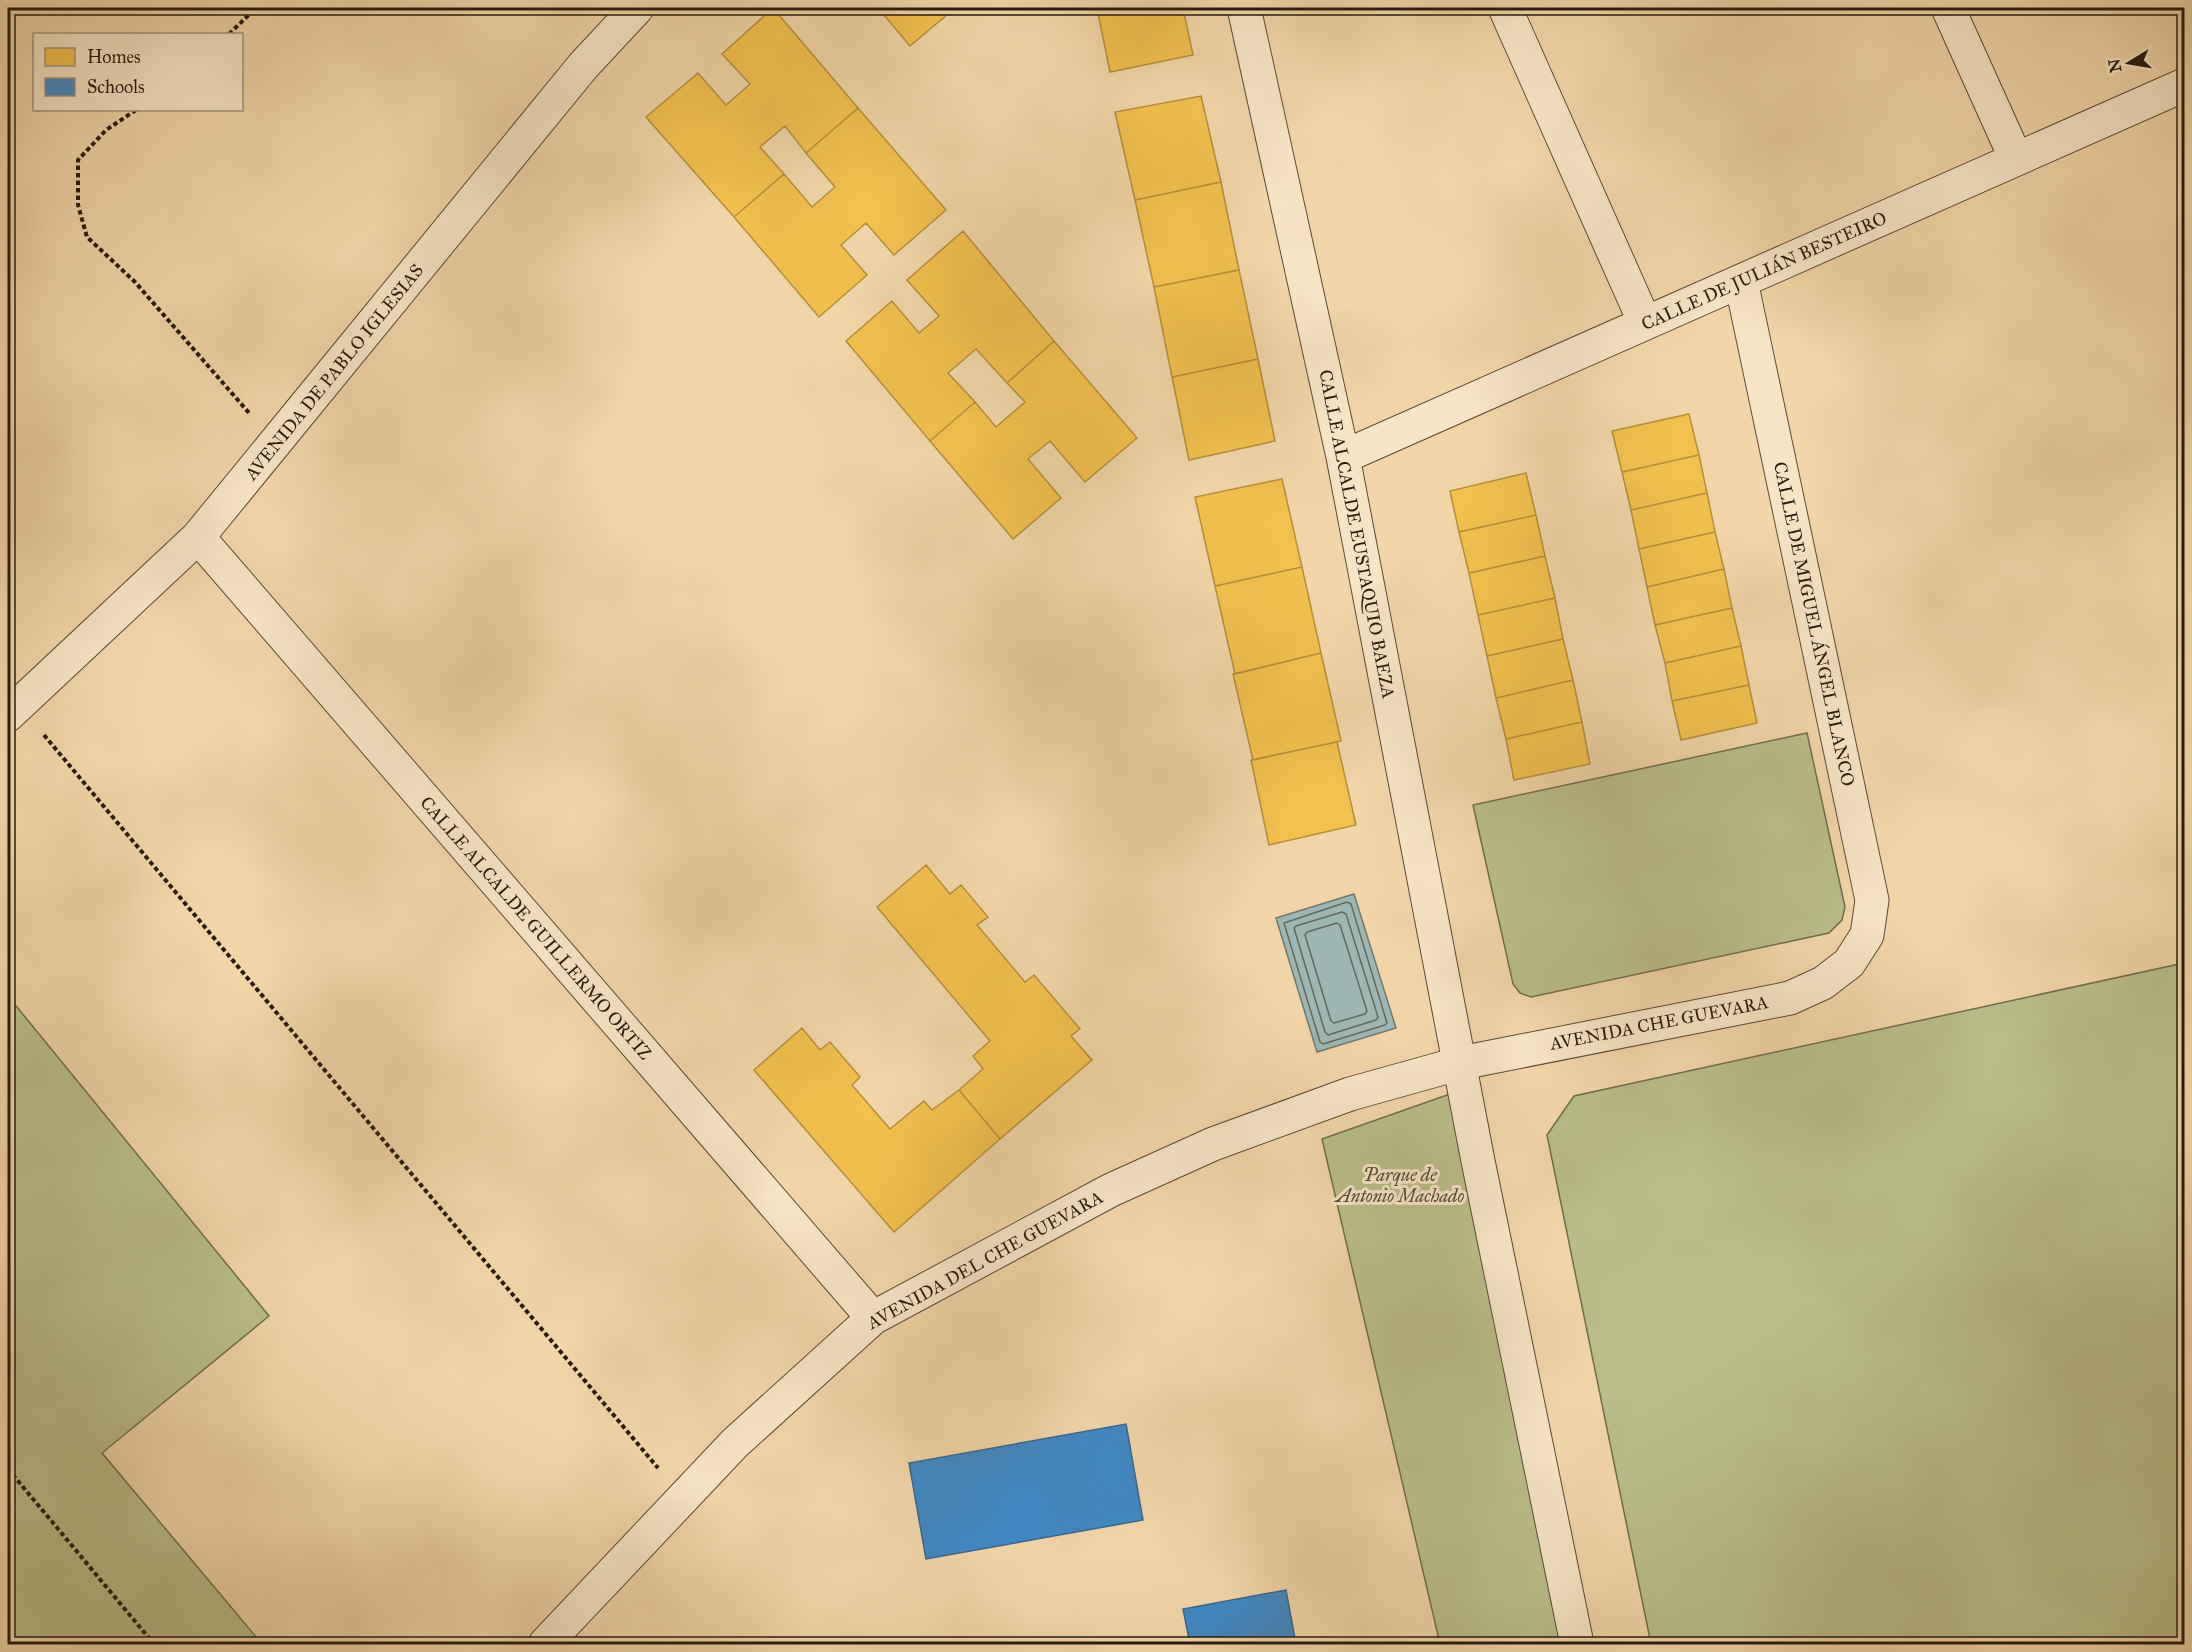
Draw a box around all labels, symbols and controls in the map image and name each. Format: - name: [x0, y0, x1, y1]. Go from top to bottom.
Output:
- legend: [33, 33, 243, 111]
- north arrow: [2099, 33, 2159, 93]
- text: Homes: [87, 46, 141, 68]
- text: N: [2104, 57, 2125, 74]
- text: Schools: [87, 76, 145, 98]
- street label: CALLE DE JULIÁN BESTEIRO: [1637, 205, 1890, 336]
- street label: AVENIDA DE PABLO IGLESIAS: [239, 259, 428, 485]
- street label: CALLE ALCALDE EUSTAQUIO BAEZA: [1314, 368, 1400, 700]
- street label: CALLE DE MIGUEL ÁNGEL BLANCO: [1769, 459, 1861, 788]
- street label: CALLE ALCALDE GUILLERMO ORTIZ: [416, 792, 656, 1064]
- street label: AVENIDA CHE GUEVARA: [1547, 991, 1770, 1055]
- park label: Parque de Antonio Machado: [1334, 1164, 1464, 1207]
- street label: AVENIDA DEL CHE GUEVARA: [862, 1186, 1107, 1335]

